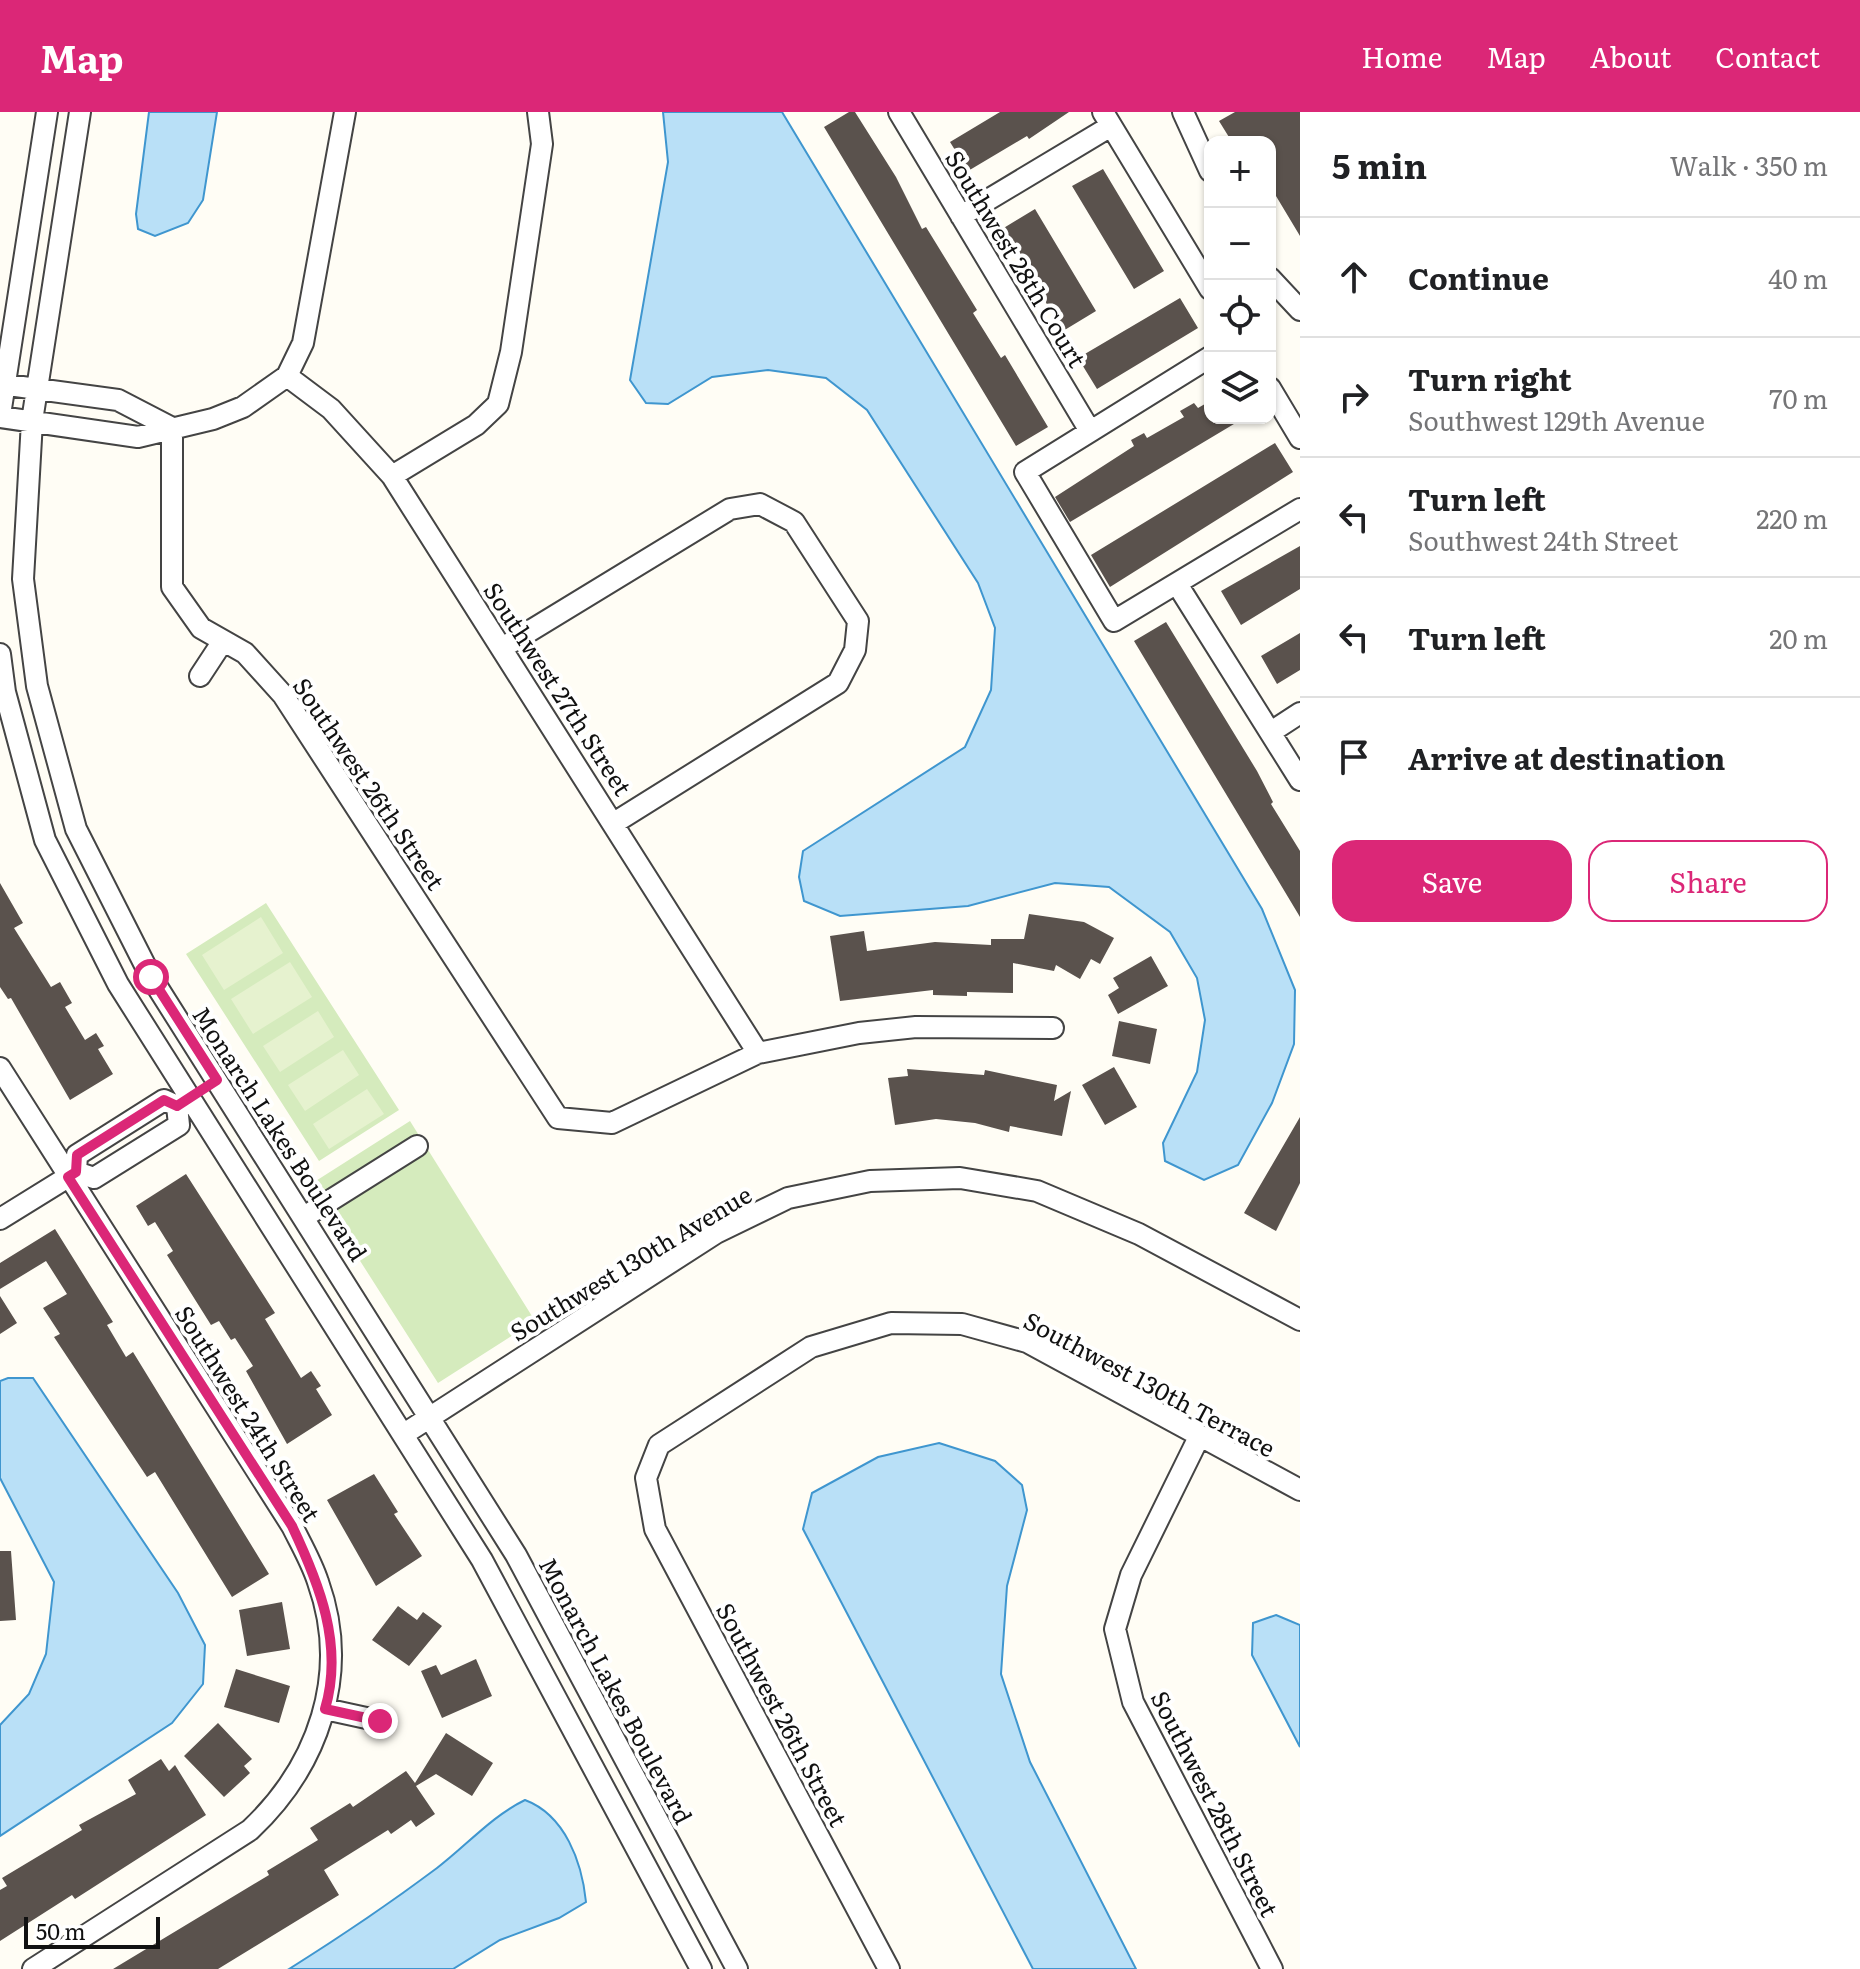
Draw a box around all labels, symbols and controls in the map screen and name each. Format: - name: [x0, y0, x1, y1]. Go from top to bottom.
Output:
- text: Map: [40, 28, 124, 85]
- text: Home: [1361, 35, 1442, 77]
- text: Map: [1486, 35, 1546, 77]
- text: About: [1590, 35, 1671, 77]
- text: Contact: [1715, 35, 1820, 77]
- map controls: [1204, 136, 1276, 424]
- button: +: [1204, 136, 1276, 208]
- text: 5 min: [1332, 139, 1427, 189]
- street label: Southwest 28th Court: [938, 143, 1096, 373]
- text: Walk · 350 m: [1670, 145, 1828, 184]
- button: −: [1204, 208, 1276, 280]
- icon: ahead: [1332, 255, 1376, 299]
- text: Continue: [1408, 255, 1549, 299]
- text: 40 m: [1768, 258, 1828, 297]
- button: locate: [1204, 280, 1276, 352]
- button: layers: [1204, 352, 1276, 424]
- text: Turn right: [1408, 356, 1572, 400]
- icon: right: [1332, 375, 1376, 419]
- text: 70 m: [1769, 378, 1828, 417]
- text: Southwest 129th Avenue: [1408, 400, 1705, 439]
- text: Turn left: [1408, 476, 1546, 520]
- icon: left: [1332, 495, 1376, 539]
- text: 220 m: [1756, 498, 1828, 537]
- text: Southwest 24th Street: [1408, 520, 1678, 559]
- street label: Southwest 27th Street: [477, 574, 641, 802]
- icon: left: [1332, 615, 1376, 659]
- text: Turn left: [1408, 615, 1546, 659]
- text: 20 m: [1769, 618, 1828, 657]
- street label: Southwest 26th Street: [286, 670, 454, 896]
- icon: arrive: [1332, 735, 1376, 779]
- text: Arrive at destination: [1408, 735, 1725, 779]
- button: Save: [1332, 840, 1572, 922]
- button: Share: [1588, 840, 1828, 922]
- route start: [133, 959, 169, 995]
- street label: Monarch Lakes Boulevard: [185, 999, 377, 1267]
- street label: Southwest 130th Avenue: [503, 1176, 757, 1348]
- street label: Southwest 24th Street: [168, 1298, 330, 1528]
- street label: Southwest 130th Terrace: [1018, 1302, 1282, 1464]
- street label: Monarch Lakes Boulevard: [532, 1551, 702, 1830]
- street label: Southwest 26th Street: [709, 1596, 857, 1832]
- street label: Southwest 28th Street: [1144, 1684, 1288, 1922]
- route end: [362, 1703, 398, 1739]
- scale bar: [24, 1913, 160, 1949]
- text: 50 m: [36, 1914, 86, 1947]

